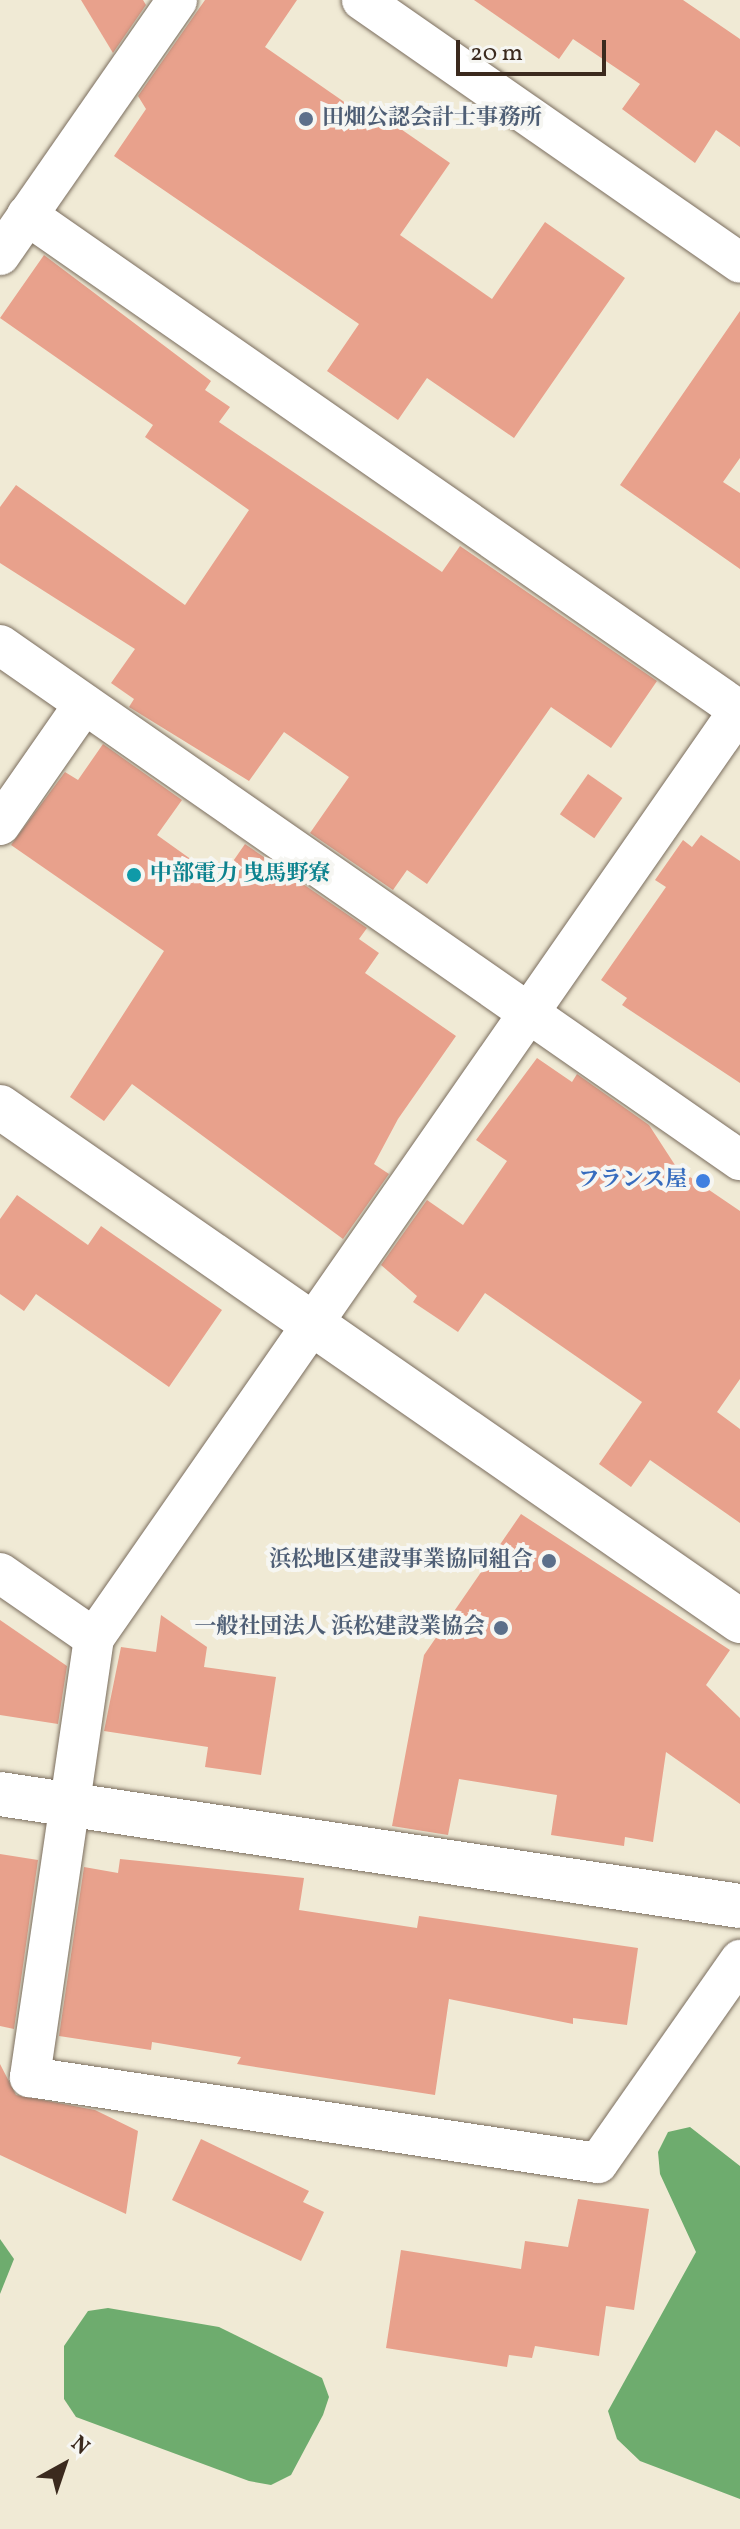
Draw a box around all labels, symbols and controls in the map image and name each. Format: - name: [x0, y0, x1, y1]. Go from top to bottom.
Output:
- scale bar: [460, 24, 610, 74]
- text: 20 m: [470, 37, 523, 71]
- place label: 田畑公認会計士事務所: [322, 106, 542, 132]
- marker: 田畑公認会計士事務所: [297, 110, 315, 128]
- place label: 中部電力 曳馬野寮: [150, 862, 330, 888]
- marker: 中部電力 曳馬野寮: [125, 866, 143, 884]
- place label: フランス屋: [577, 1168, 687, 1194]
- marker: フランス屋: [694, 1172, 712, 1190]
- place label: 浜松地区建設事業協同組合: [269, 1548, 533, 1574]
- marker: 浜松地区建設事業協同組合: [540, 1552, 558, 1570]
- place label: 一般社団法人 浜松建設業協会: [195, 1615, 485, 1641]
- marker: 一般社団法人 浜松建設業協会: [492, 1619, 510, 1637]
- north arrow: [24, 2425, 104, 2505]
- text: N: [64, 2429, 96, 2463]

